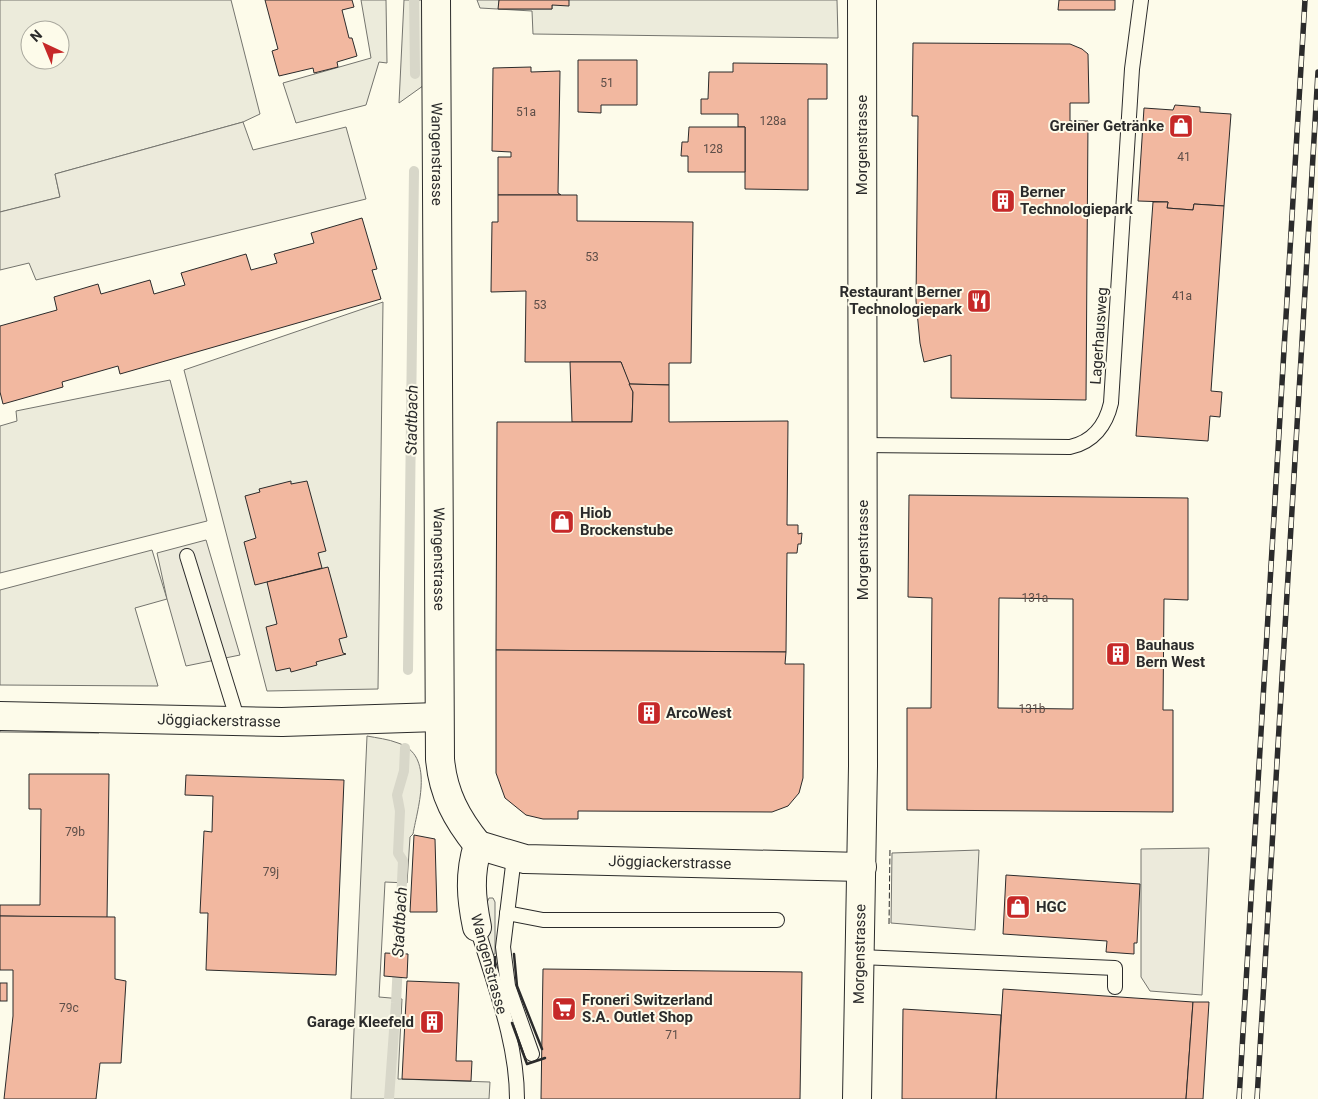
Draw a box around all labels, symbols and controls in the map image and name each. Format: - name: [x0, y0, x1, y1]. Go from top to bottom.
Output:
- north arrow: [20, 20, 70, 70]
- text: N: [27, 26, 45, 45]
- house number: 51: [600, 76, 614, 90]
- street label: Morgenstrasse: [853, 95, 871, 195]
- street label: Wangenstrasse: [428, 102, 446, 206]
- house number: 51a: [516, 105, 536, 119]
- shop icon: Greiner Getränke: [1168, 113, 1194, 139]
- house number: 128a: [760, 114, 786, 128]
- place label: Greiner Getränke: [1050, 117, 1164, 135]
- house number: 128: [703, 142, 723, 156]
- house number: 41: [1177, 150, 1191, 164]
- place label: Berner Technologiepark: [1020, 183, 1134, 218]
- building icon: Berner Technologiepark: [990, 188, 1016, 214]
- house number: 53: [585, 250, 599, 264]
- place label: Restaurant Berner Technologiepark: [839, 283, 963, 318]
- street label: Lagerhausweg: [1087, 287, 1111, 385]
- restaurant icon: Restaurant Berner Technologiepark: [966, 288, 992, 314]
- house number: 41a: [1172, 289, 1192, 303]
- house number: 53: [533, 298, 547, 312]
- water label: Stadtbach: [401, 385, 422, 455]
- street label: Morgenstrasse: [854, 500, 872, 600]
- place label: Hiob Brockenstube: [580, 504, 673, 539]
- street label: Wangenstrasse: [430, 507, 448, 611]
- shop icon: Hiob Brockenstube: [549, 509, 575, 535]
- house number: 131a: [1022, 591, 1048, 605]
- place label: Bauhaus Bern West: [1136, 636, 1205, 671]
- building icon: Bauhaus Bern West: [1105, 641, 1131, 667]
- building icon: ArcoWest: [636, 700, 662, 726]
- house number: 131b: [1019, 702, 1046, 716]
- place label: ArcoWest: [666, 704, 732, 722]
- street label: Jöggiackerstrasse: [157, 710, 281, 731]
- house number: 79b: [65, 825, 85, 839]
- street label: Jöggiackerstrasse: [608, 852, 732, 873]
- house number: 79j: [263, 865, 279, 879]
- water label: Stadtbach: [388, 886, 411, 958]
- shop icon: HGC: [1005, 894, 1031, 920]
- place label: HGC: [1036, 898, 1067, 916]
- street label: Morgenstrasse: [850, 904, 870, 1004]
- street label: Wangenstrasse: [467, 912, 511, 1016]
- place label: Froneri Switzerland S.A. Outlet Shop: [582, 991, 713, 1026]
- supermarket icon: Froneri Switzerland S.A. Outlet Shop: [551, 996, 577, 1022]
- house number: 79c: [59, 1001, 79, 1015]
- building icon: Garage Kleefeld: [419, 1009, 445, 1035]
- place label: Garage Kleefeld: [307, 1013, 414, 1031]
- house number: 71: [665, 1028, 679, 1042]

